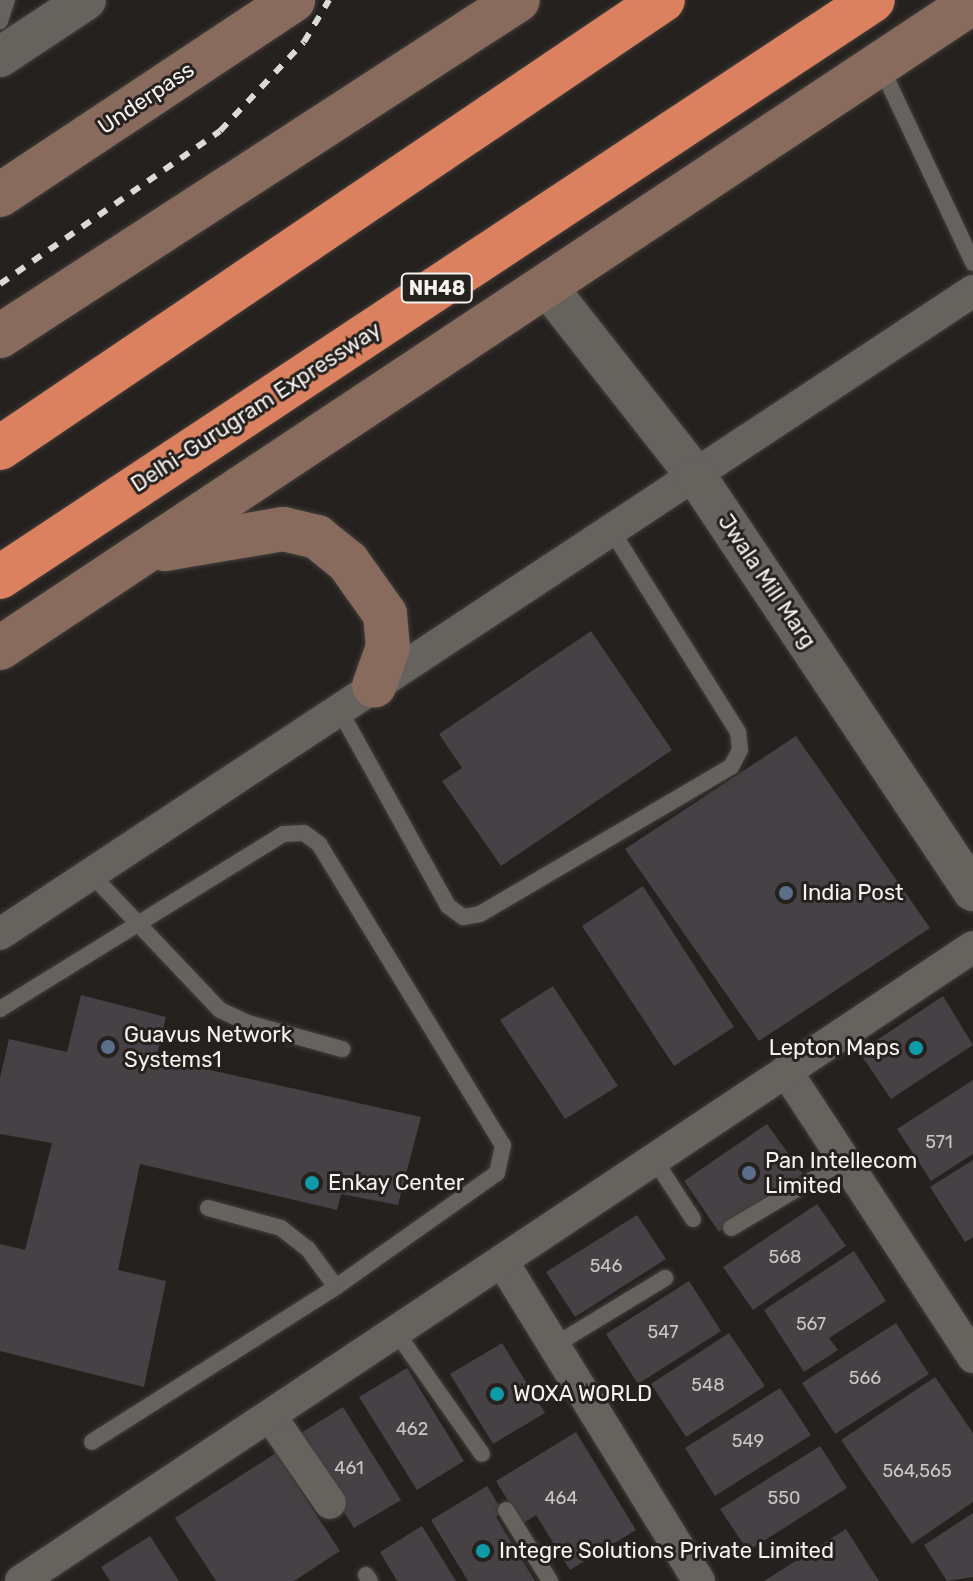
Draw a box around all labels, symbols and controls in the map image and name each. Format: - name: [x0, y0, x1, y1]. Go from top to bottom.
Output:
- street label: Underpass: [93, 56, 199, 140]
- road number: NH48: [399, 272, 475, 304]
- street label: Delhi-Gurugram Expressway: [126, 316, 386, 498]
- street label: Jwala Mill Marg: [712, 509, 822, 653]
- place label: India Post: [802, 880, 904, 906]
- marker: India Post: [777, 884, 795, 902]
- place label: Guavus Network Systems1: [124, 1021, 292, 1072]
- place label: Lepton Maps: [769, 1035, 900, 1061]
- marker: Guavus Network Systems1: [99, 1038, 117, 1056]
- marker: Lepton Maps: [907, 1039, 925, 1057]
- house number: 571: [925, 1131, 953, 1153]
- place label: Pan Intellecom Limited: [765, 1147, 917, 1198]
- marker: Pan Intellecom Limited: [740, 1164, 758, 1182]
- place label: Enkay Center: [328, 1170, 465, 1196]
- marker: Enkay Center: [303, 1174, 321, 1192]
- house number: 568: [769, 1246, 801, 1268]
- house number: 546: [590, 1255, 622, 1277]
- house number: 567: [796, 1313, 826, 1335]
- house number: 547: [648, 1321, 678, 1343]
- house number: 566: [849, 1367, 881, 1389]
- house number: 548: [691, 1374, 725, 1396]
- place label: WOXA WORLD: [513, 1381, 653, 1407]
- marker: WOXA WORLD: [488, 1385, 506, 1403]
- house number: 462: [396, 1418, 428, 1440]
- house number: 549: [732, 1430, 764, 1452]
- house number: 461: [334, 1457, 364, 1479]
- house number: 564,565: [882, 1460, 952, 1482]
- house number: 464: [544, 1487, 578, 1509]
- house number: 550: [768, 1487, 800, 1509]
- place label: Integre Solutions Private Limited: [499, 1538, 834, 1564]
- marker: Integre Solutions Private Limited: [474, 1542, 492, 1560]

